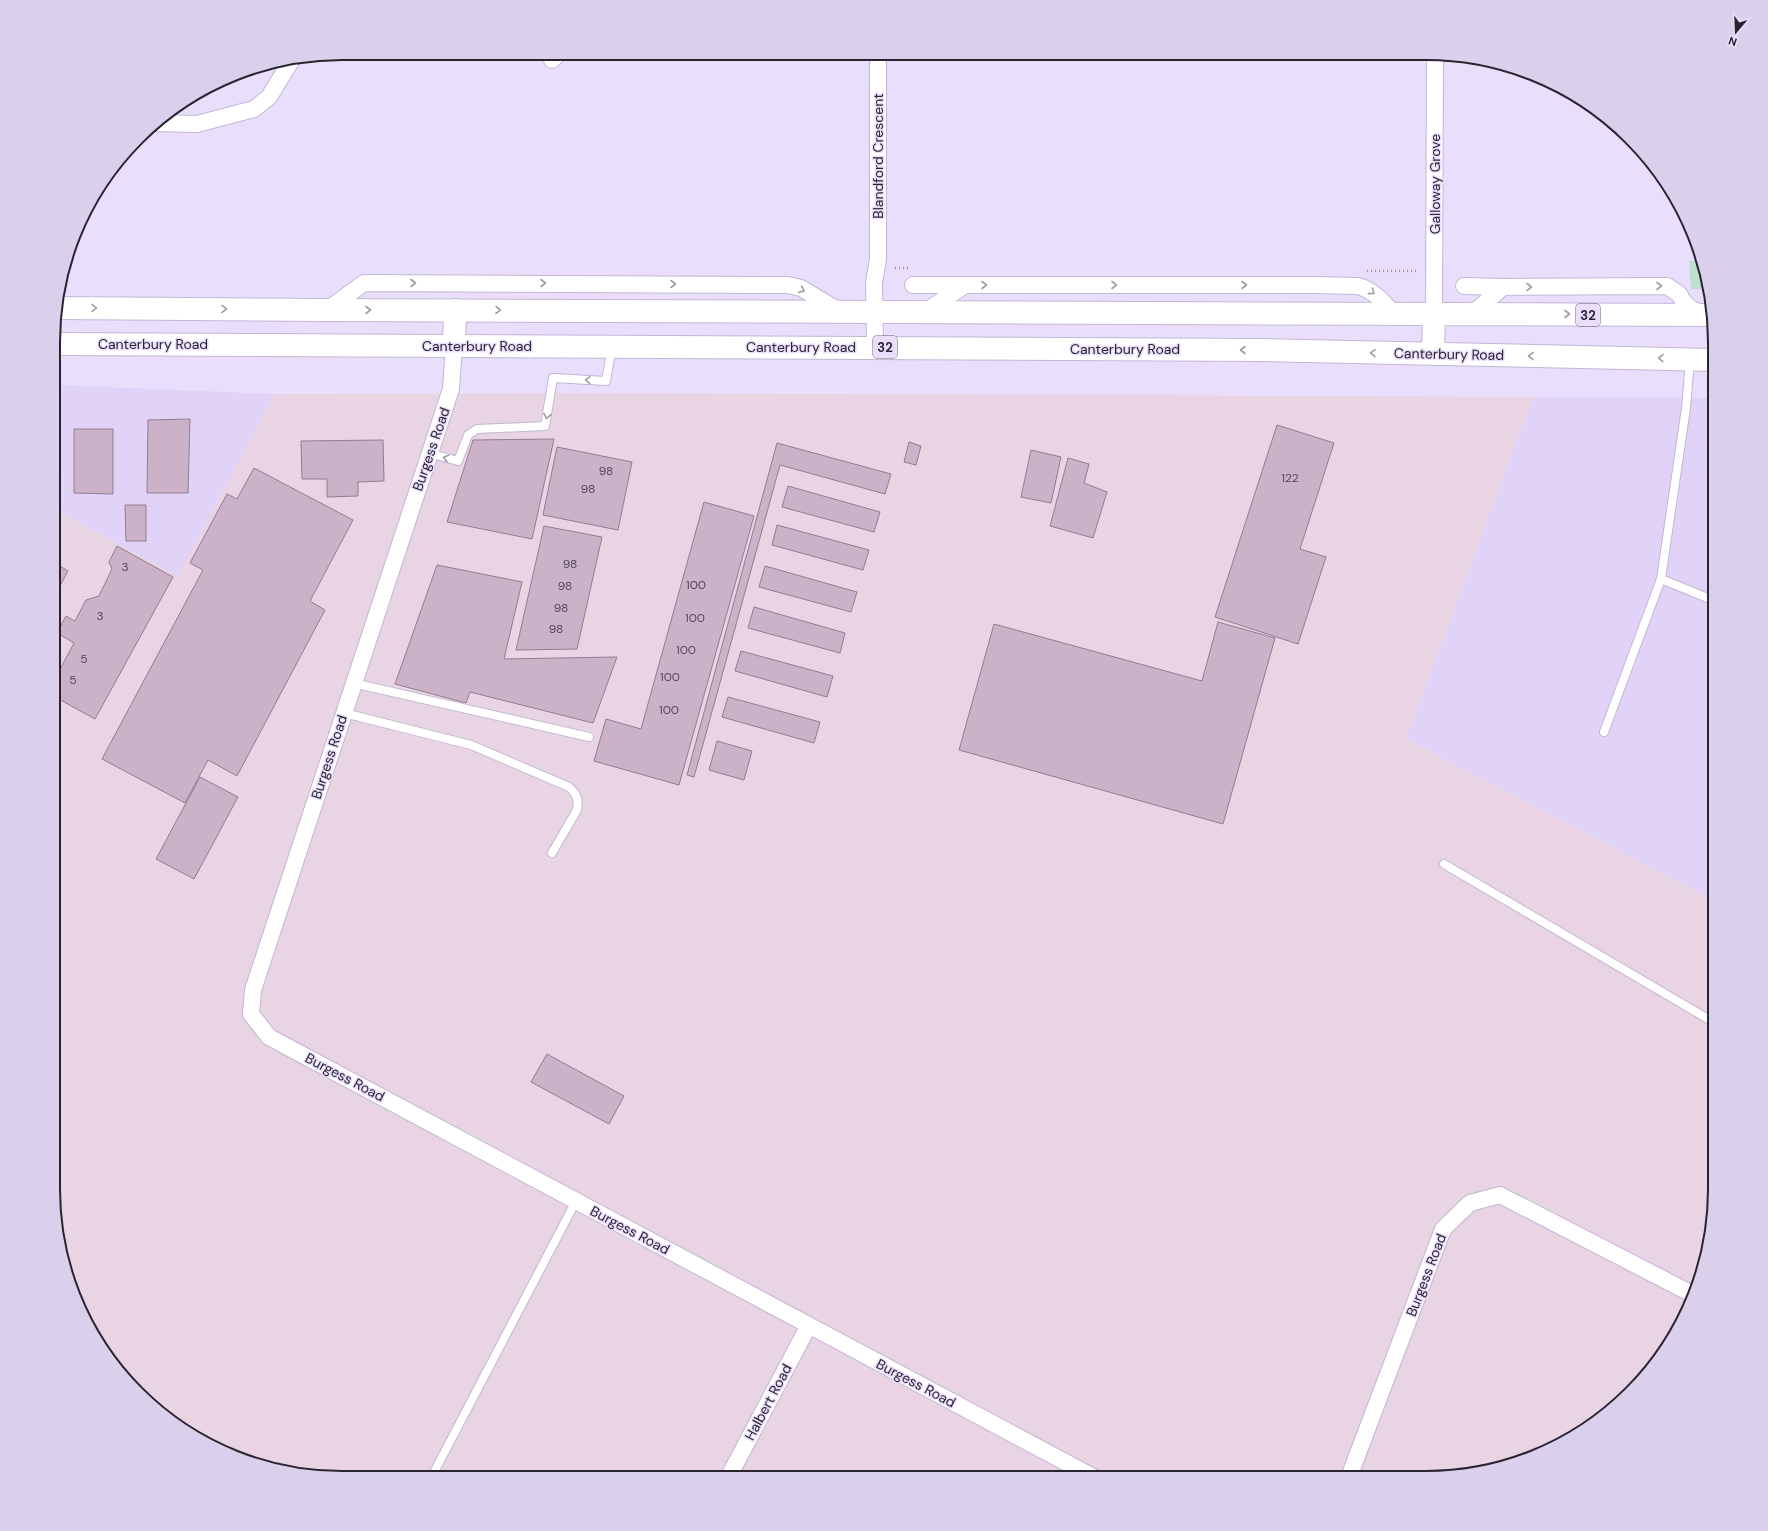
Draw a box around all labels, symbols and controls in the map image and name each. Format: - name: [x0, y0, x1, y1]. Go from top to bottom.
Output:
- north arrow: [1716, 12, 1756, 52]
- text: N: [1727, 34, 1739, 49]
- street label: Blandford Crescent: [869, 93, 887, 219]
- street label: Galloway Grove: [1426, 134, 1444, 234]
- one-way arrow: [410, 279, 416, 287]
- one-way arrow: [540, 279, 546, 287]
- one-way arrow: [670, 280, 676, 288]
- one-way arrow: [981, 281, 987, 289]
- one-way arrow: [1111, 281, 1117, 289]
- one-way arrow: [1241, 281, 1247, 289]
- one-way arrow: [1656, 282, 1662, 290]
- one-way arrow: [1526, 283, 1532, 291]
- one-way arrow: [798, 285, 805, 293]
- one-way arrow: [1368, 287, 1375, 295]
- one-way arrow: [91, 304, 97, 312]
- road number: 32: [1576, 304, 1600, 326]
- one-way arrow: [221, 305, 227, 313]
- one-way arrow: [365, 306, 371, 314]
- one-way arrow: [495, 306, 501, 314]
- one-way arrow: [1564, 310, 1570, 318]
- street label: Canterbury Road: [98, 335, 208, 353]
- road number: 32: [873, 336, 897, 358]
- street label: Canterbury Road: [422, 337, 532, 355]
- street label: Canterbury Road: [746, 338, 856, 356]
- street label: Canterbury Road: [1070, 340, 1180, 358]
- street label: Canterbury Road: [1394, 344, 1504, 364]
- one-way arrow: [1240, 346, 1246, 354]
- one-way arrow: [1370, 349, 1376, 357]
- one-way arrow: [1528, 352, 1534, 360]
- one-way arrow: [1658, 354, 1664, 363]
- one-way arrow: [585, 375, 591, 384]
- street label: Burgess Road: [408, 405, 454, 493]
- one-way arrow: [543, 413, 552, 419]
- one-way arrow: [443, 454, 450, 463]
- house number: 98: [599, 463, 613, 479]
- house number: 122: [1281, 470, 1299, 486]
- house number: 98: [581, 481, 595, 497]
- house number: 98: [563, 556, 577, 572]
- house number: 3: [121, 559, 129, 575]
- house number: 100: [686, 577, 706, 593]
- house number: 98: [558, 578, 572, 594]
- house number: 98: [554, 600, 568, 616]
- house number: 3: [96, 608, 104, 624]
- house number: 100: [685, 610, 705, 626]
- house number: 98: [549, 621, 563, 637]
- house number: 100: [676, 642, 696, 658]
- house number: 5: [80, 651, 88, 667]
- house number: 100: [660, 669, 680, 685]
- house number: 5: [69, 672, 77, 688]
- house number: 100: [659, 702, 679, 718]
- street label: Burgess Road: [307, 713, 351, 801]
- street label: Burgess Road: [302, 1049, 388, 1105]
- street label: Burgess Road: [587, 1202, 673, 1258]
- street label: Burgess Road: [1402, 1231, 1450, 1319]
- street label: Burgess Road: [873, 1355, 959, 1411]
- street label: Halbert Road: [740, 1361, 796, 1443]

